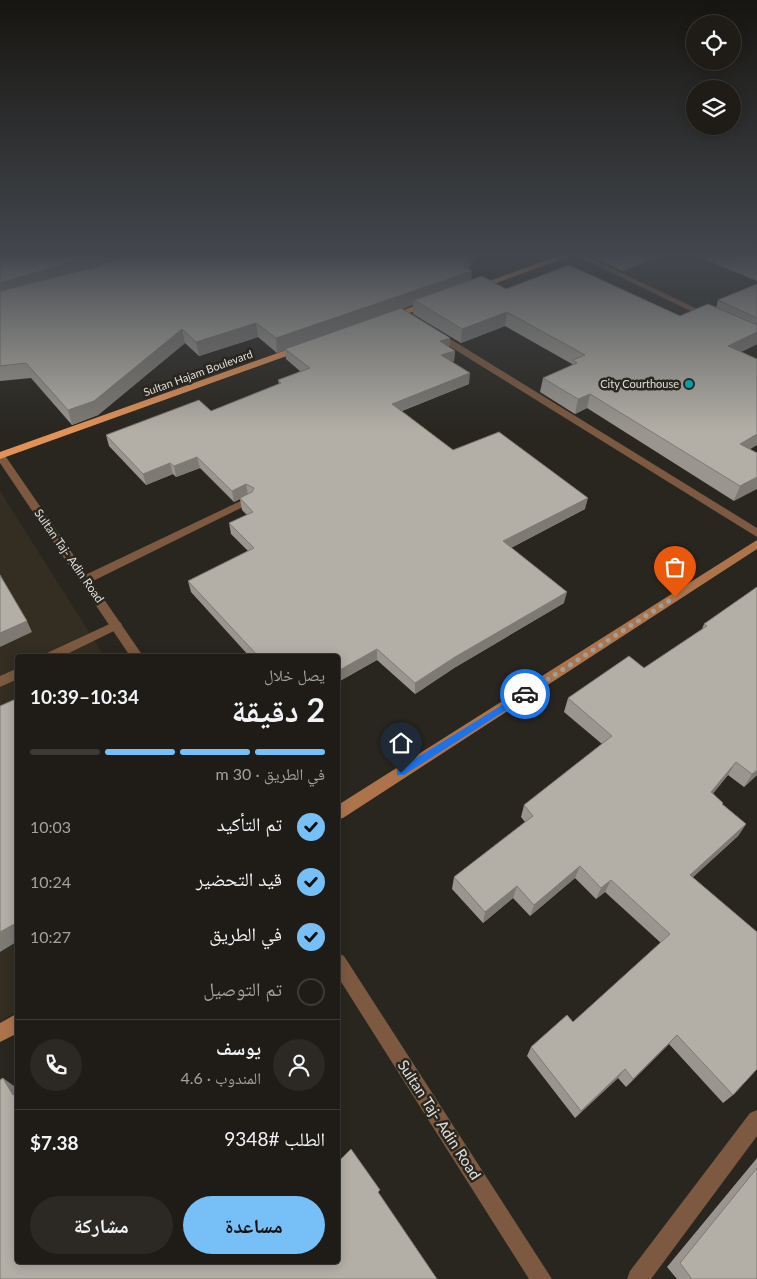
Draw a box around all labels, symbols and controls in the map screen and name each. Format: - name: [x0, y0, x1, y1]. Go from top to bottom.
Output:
- map controls: [686, 15, 741, 135]
- button: locate: [686, 15, 741, 70]
- button: layers: [686, 80, 741, 135]
- street label: Sultan Hajam Boulevard: [141, 347, 254, 398]
- place label: City Courthouse: [600, 377, 679, 390]
- marker: City Courthouse: [683, 378, 695, 390]
- street label: Sultan Taj- Adin Road: [31, 506, 107, 606]
- pin: [654, 546, 696, 597]
- icon: bag: [661, 553, 689, 581]
- text: يصل خلال: [264, 665, 325, 684]
- courier: [500, 669, 550, 719]
- icon: car: [511, 680, 539, 708]
- text: 10:34–10:39: [30, 685, 139, 708]
- text: 2 دقيقة: [231, 690, 325, 729]
- pin: [380, 722, 422, 773]
- icon: home: [387, 729, 415, 757]
- text: في الطريق · 30 m: [216, 764, 325, 783]
- text: تم التأكيد: [217, 812, 282, 835]
- icon: check: [297, 813, 325, 841]
- text: 10:03: [30, 817, 71, 836]
- text: قيد التحضير: [196, 867, 282, 890]
- icon: check: [297, 868, 325, 896]
- text: 10:24: [30, 872, 71, 891]
- text: في الطريق: [209, 922, 282, 945]
- icon: check: [297, 923, 325, 951]
- text: 10:27: [30, 927, 71, 946]
- text: تم التوصيل: [203, 977, 282, 1000]
- text: يوسف: [216, 1036, 261, 1059]
- button: phone: [30, 1039, 82, 1091]
- button: person: [273, 1039, 325, 1091]
- street label: Sultan Taj- Adin Road: [394, 1056, 485, 1183]
- text: المندوب · 4.6: [180, 1068, 261, 1087]
- text: الطلب #9348: [224, 1127, 325, 1150]
- text: $7.38: [30, 1131, 79, 1154]
- button: مشاركة: [30, 1196, 173, 1254]
- button: مساعدة: [183, 1196, 325, 1254]

